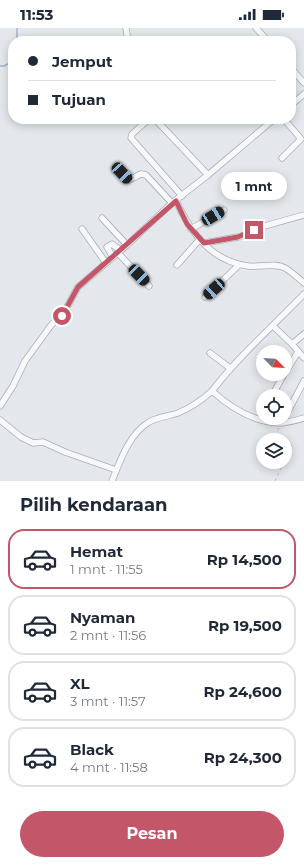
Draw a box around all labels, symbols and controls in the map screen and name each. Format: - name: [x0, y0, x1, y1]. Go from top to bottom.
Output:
- text: 11:53: [20, 5, 53, 24]
- text: Jemput: [52, 52, 113, 71]
- text: Tujuan: [52, 90, 106, 109]
- car: [109, 160, 135, 186]
- callout: 1 mnt: [221, 172, 287, 200]
- text: 1 mnt: [235, 178, 273, 194]
- car: [200, 205, 226, 227]
- route end: [245, 221, 263, 239]
- car: [126, 262, 152, 288]
- car: [201, 277, 227, 301]
- route start: [53, 307, 71, 325]
- north arrow: [256, 345, 292, 381]
- map controls: [256, 345, 292, 469]
- button: locate: [256, 389, 292, 425]
- button: layers: [256, 433, 292, 469]
- text: Pilih kendaraan: [20, 494, 167, 516]
- icon: car: [22, 541, 58, 577]
- text: Hemat: [70, 542, 123, 561]
- text: Rp 14,500: [207, 550, 282, 569]
- text: 1 mnt · 11:55: [70, 561, 143, 577]
- icon: car: [22, 607, 58, 643]
- text: Nyaman: [70, 608, 135, 627]
- text: Rp 19,500: [208, 616, 282, 635]
- text: 2 mnt · 11:56: [70, 627, 146, 643]
- icon: car: [22, 673, 58, 709]
- text: XL: [70, 674, 89, 693]
- text: Rp 24,600: [203, 682, 282, 701]
- text: 3 mnt · 11:57: [70, 693, 146, 709]
- icon: car: [22, 739, 58, 775]
- text: Black: [70, 740, 114, 759]
- text: Rp 24,300: [204, 748, 282, 767]
- text: 4 mnt · 11:58: [70, 759, 148, 775]
- button: Pesan: [20, 811, 284, 857]

